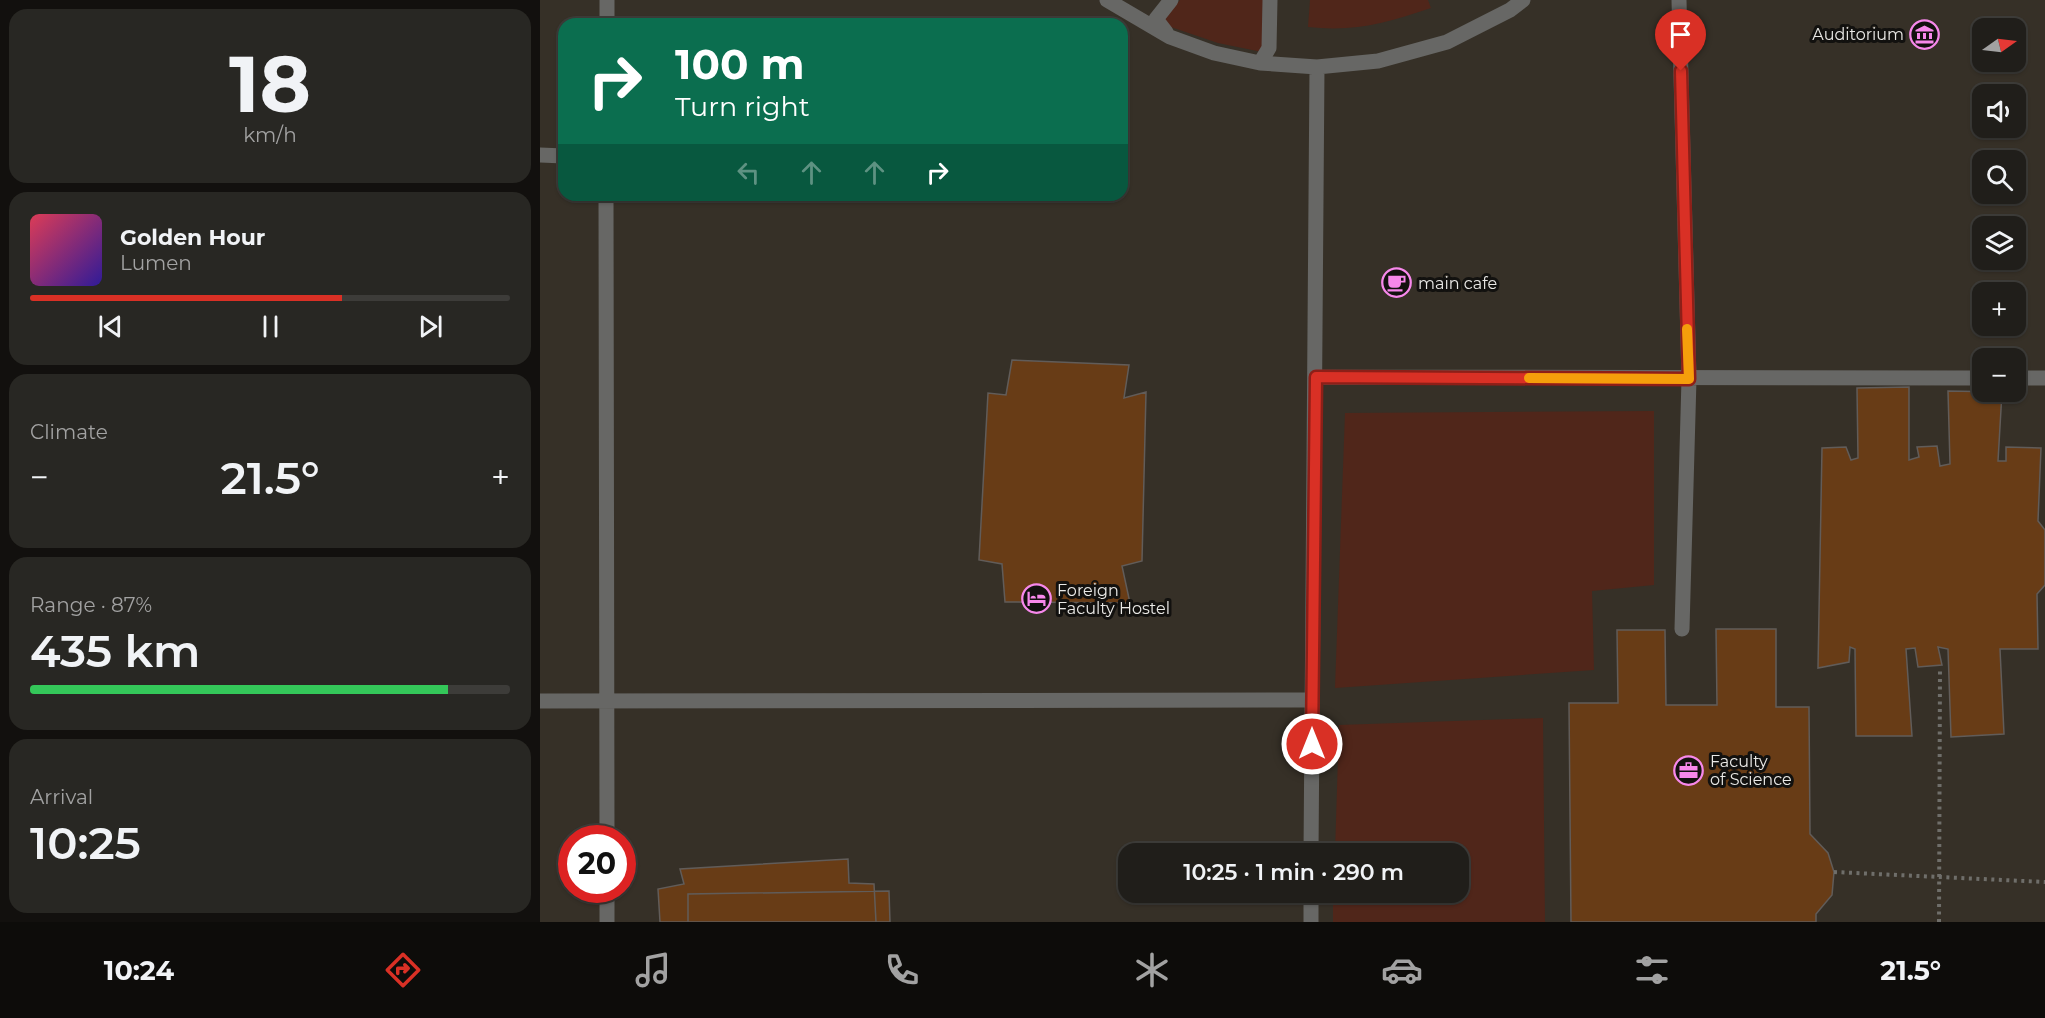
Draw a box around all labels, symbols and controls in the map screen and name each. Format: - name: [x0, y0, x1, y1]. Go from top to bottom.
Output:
- pin: [1655, 9, 1706, 71]
- icon: arrive: [1664, 18, 1697, 51]
- museum icon: Auditorium: [1909, 18, 1941, 50]
- north arrow: [1972, 18, 2026, 72]
- map controls: [1972, 18, 2026, 402]
- place label: Auditorium: [1812, 25, 1904, 44]
- text: 18: [229, 36, 311, 132]
- text: 100 m: [675, 38, 804, 90]
- icon: right: [576, 42, 654, 120]
- button: sound: [1972, 84, 2026, 138]
- text: Turn right: [675, 90, 810, 123]
- text: km/h: [243, 123, 297, 147]
- button: search: [1972, 150, 2026, 204]
- icon: left: [732, 156, 765, 189]
- icon: ahead: [795, 156, 828, 189]
- icon: ahead: [858, 156, 891, 189]
- icon: right: [921, 156, 954, 189]
- button: layers: [1972, 216, 2026, 270]
- text: Golden Hour: [120, 224, 265, 251]
- text: Lumen: [120, 251, 192, 275]
- cafe icon: main cafe: [1381, 267, 1413, 299]
- place label: main cafe: [1418, 274, 1497, 293]
- button: +: [1972, 282, 2026, 336]
- icon: previous: [94, 310, 127, 343]
- icon: pause: [254, 310, 287, 343]
- icon: next: [414, 310, 447, 343]
- button: −: [1972, 348, 2026, 402]
- text: Climate: [30, 420, 108, 444]
- text: 21.5°: [220, 450, 320, 505]
- text: −: [30, 457, 49, 497]
- text: +: [491, 457, 510, 497]
- place label: Foreign Faculty Hostel: [1057, 581, 1170, 618]
- hotel icon: Foreign Faculty Hostel: [1020, 583, 1052, 615]
- text: Range · 87%: [30, 593, 152, 617]
- text: 435 km: [30, 623, 200, 678]
- position arrow: [1280, 712, 1344, 776]
- place label: Faculty of Science: [1710, 752, 1792, 789]
- office icon: Faculty of Science: [1673, 754, 1705, 786]
- text: Arrival: [30, 785, 93, 809]
- text: 10:25: [30, 815, 141, 870]
- speed limit sign: 20: [558, 825, 636, 903]
- text: 10:25 · 1 min · 290 m: [1183, 859, 1404, 886]
- icon: directions: [382, 949, 424, 991]
- icon: music: [632, 949, 674, 991]
- icon: phone: [881, 949, 923, 991]
- icon: climate: [1131, 949, 1173, 991]
- icon: car: [1381, 949, 1423, 991]
- icon: filters: [1631, 949, 1673, 991]
- text: 10:24: [104, 954, 174, 987]
- text: 21.5°: [1880, 954, 1941, 987]

